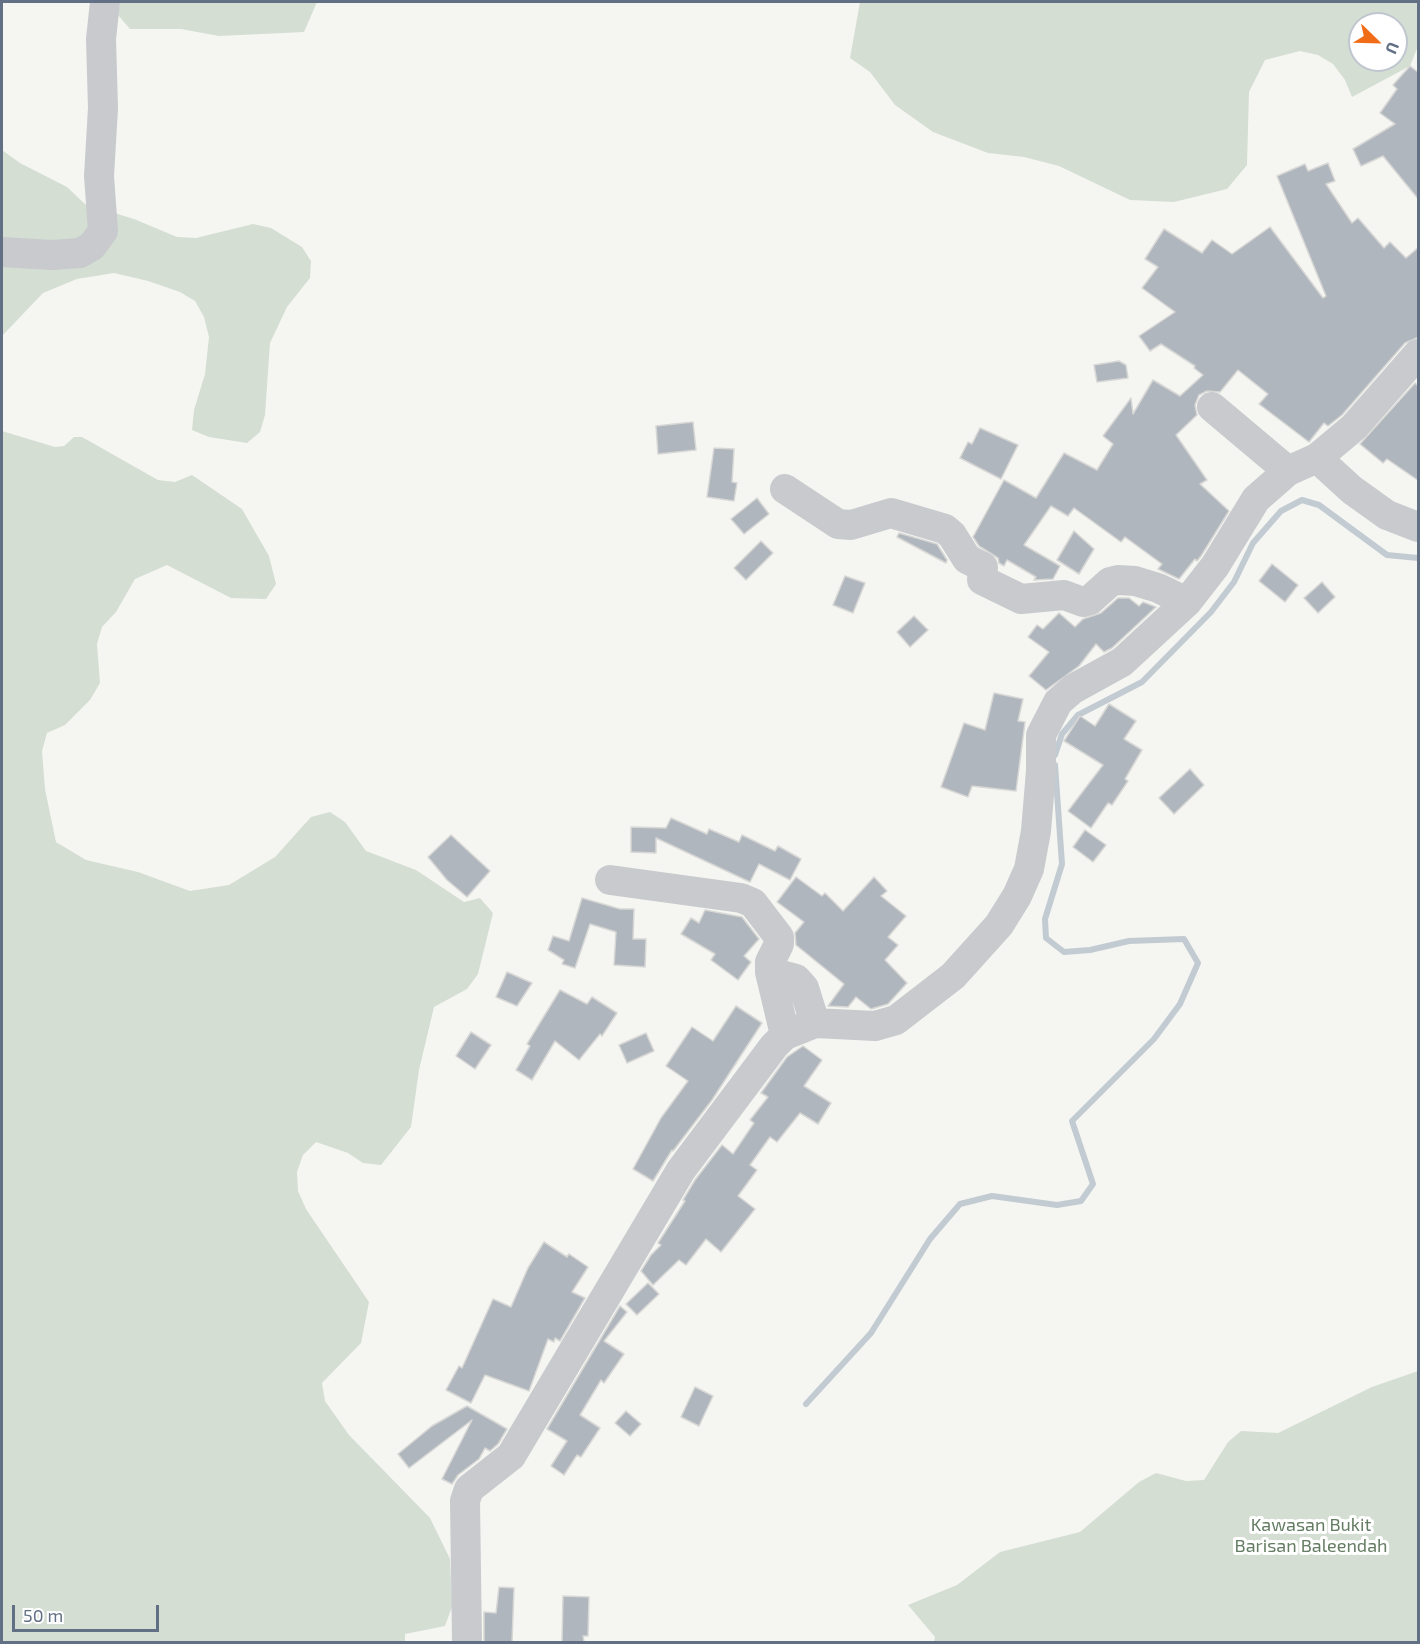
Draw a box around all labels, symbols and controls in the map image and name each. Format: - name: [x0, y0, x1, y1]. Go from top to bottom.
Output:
- north arrow: [1348, 12, 1408, 72]
- text: U: [1382, 40, 1404, 57]
- park label: Kawasan Bukit Barisan Baleendah: [1234, 1514, 1388, 1556]
- scale bar: [15, 1593, 162, 1631]
- text: 50 m: [23, 1604, 63, 1626]

